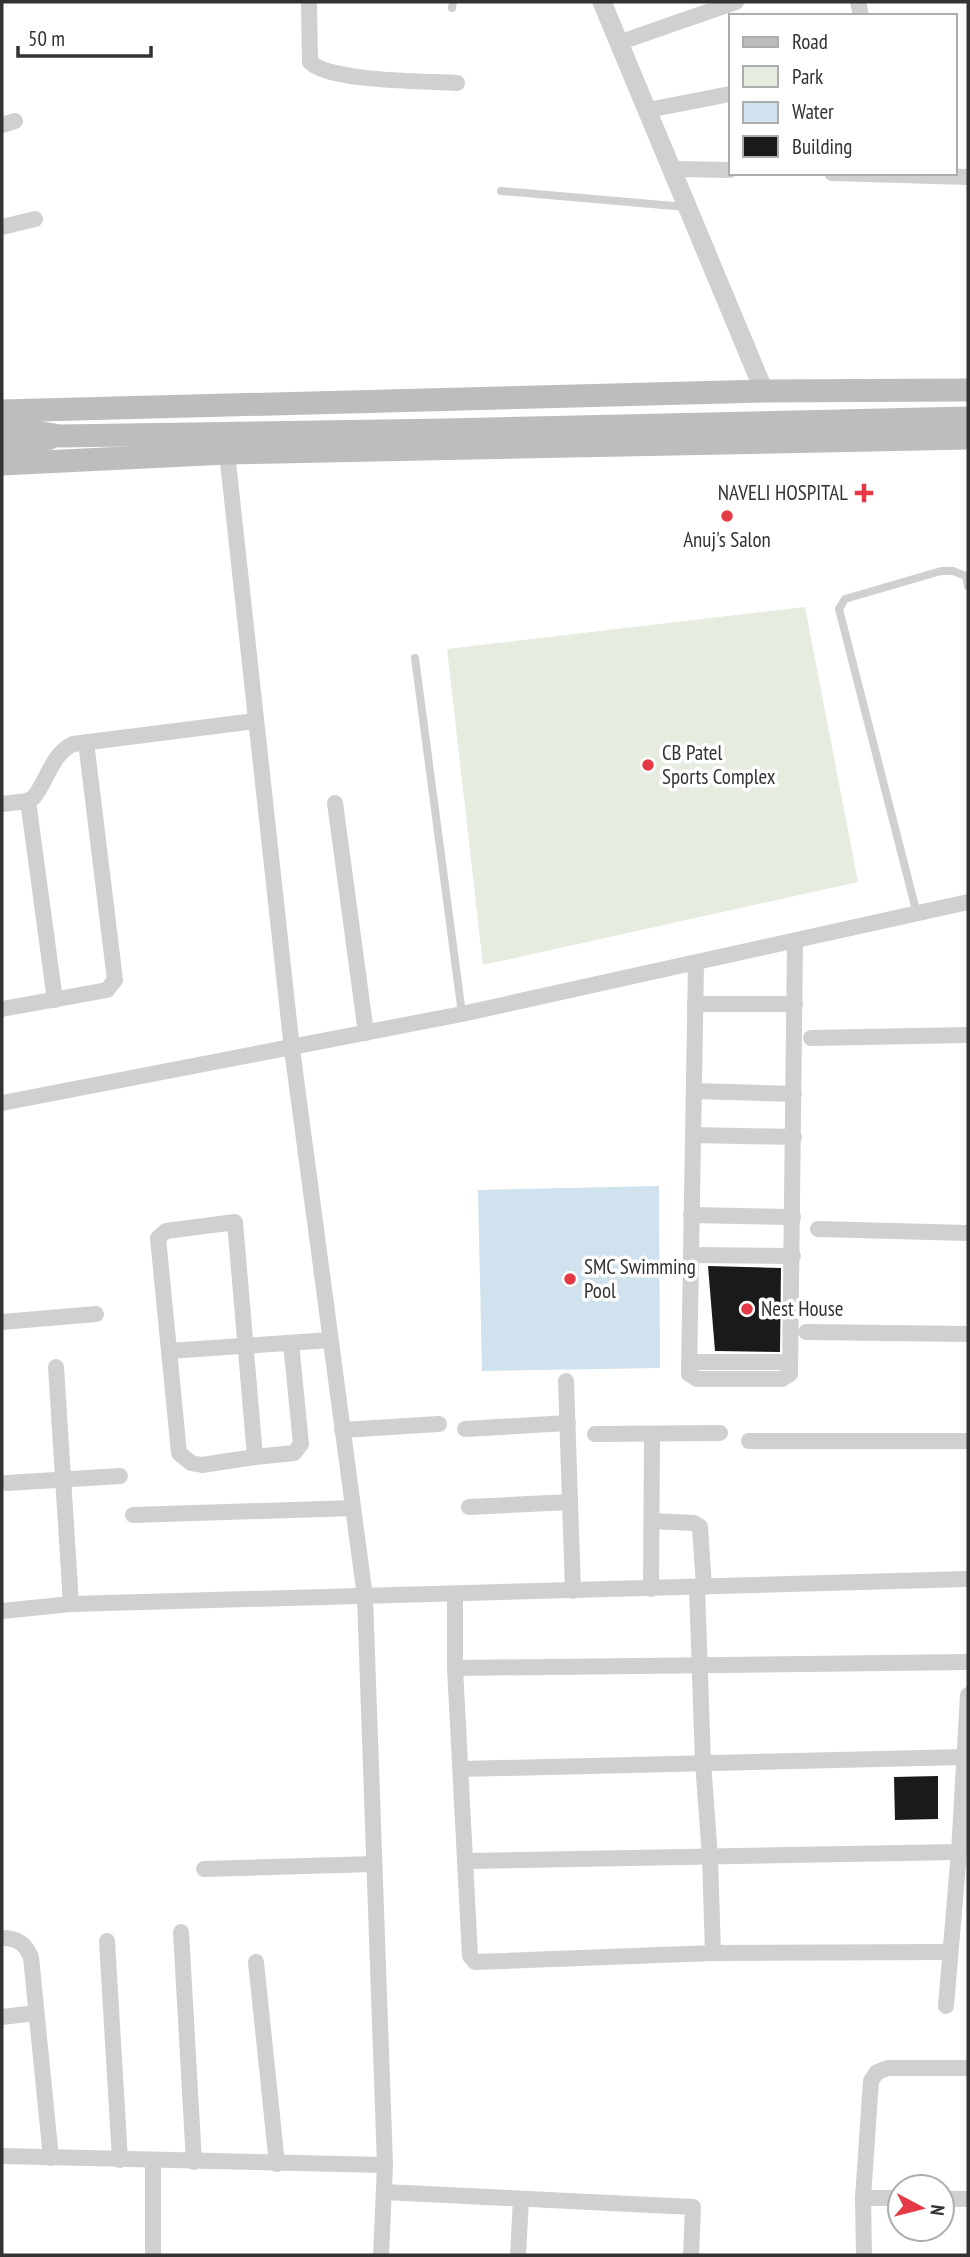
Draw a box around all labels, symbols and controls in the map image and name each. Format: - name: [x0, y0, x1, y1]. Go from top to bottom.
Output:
- scale bar: [18, 14, 150, 58]
- legend: [729, 14, 956, 175]
- text: 50 m: [28, 25, 65, 52]
- text: Road: [792, 28, 828, 55]
- text: Park: [792, 63, 823, 90]
- text: Water: [792, 98, 834, 125]
- text: Building: [792, 133, 852, 160]
- place label: NAVELI HOSPITAL: [718, 479, 848, 506]
- marker: NAVELI HOSPITAL: [854, 483, 874, 503]
- marker: Anuj's Salon: [719, 508, 735, 524]
- place label: Anuj's Salon: [683, 526, 771, 553]
- place label: CB Patel Sports Complex: [662, 739, 776, 790]
- marker: CB Patel Sports Complex: [640, 757, 656, 773]
- place label: SMC Swimming Pool: [584, 1253, 696, 1304]
- marker: SMC Swimming Pool: [562, 1271, 578, 1287]
- place label: Nest House: [761, 1295, 844, 1322]
- marker: Nest House: [739, 1301, 755, 1317]
- north arrow: [886, 2173, 956, 2243]
- text: N: [925, 2204, 950, 2217]

